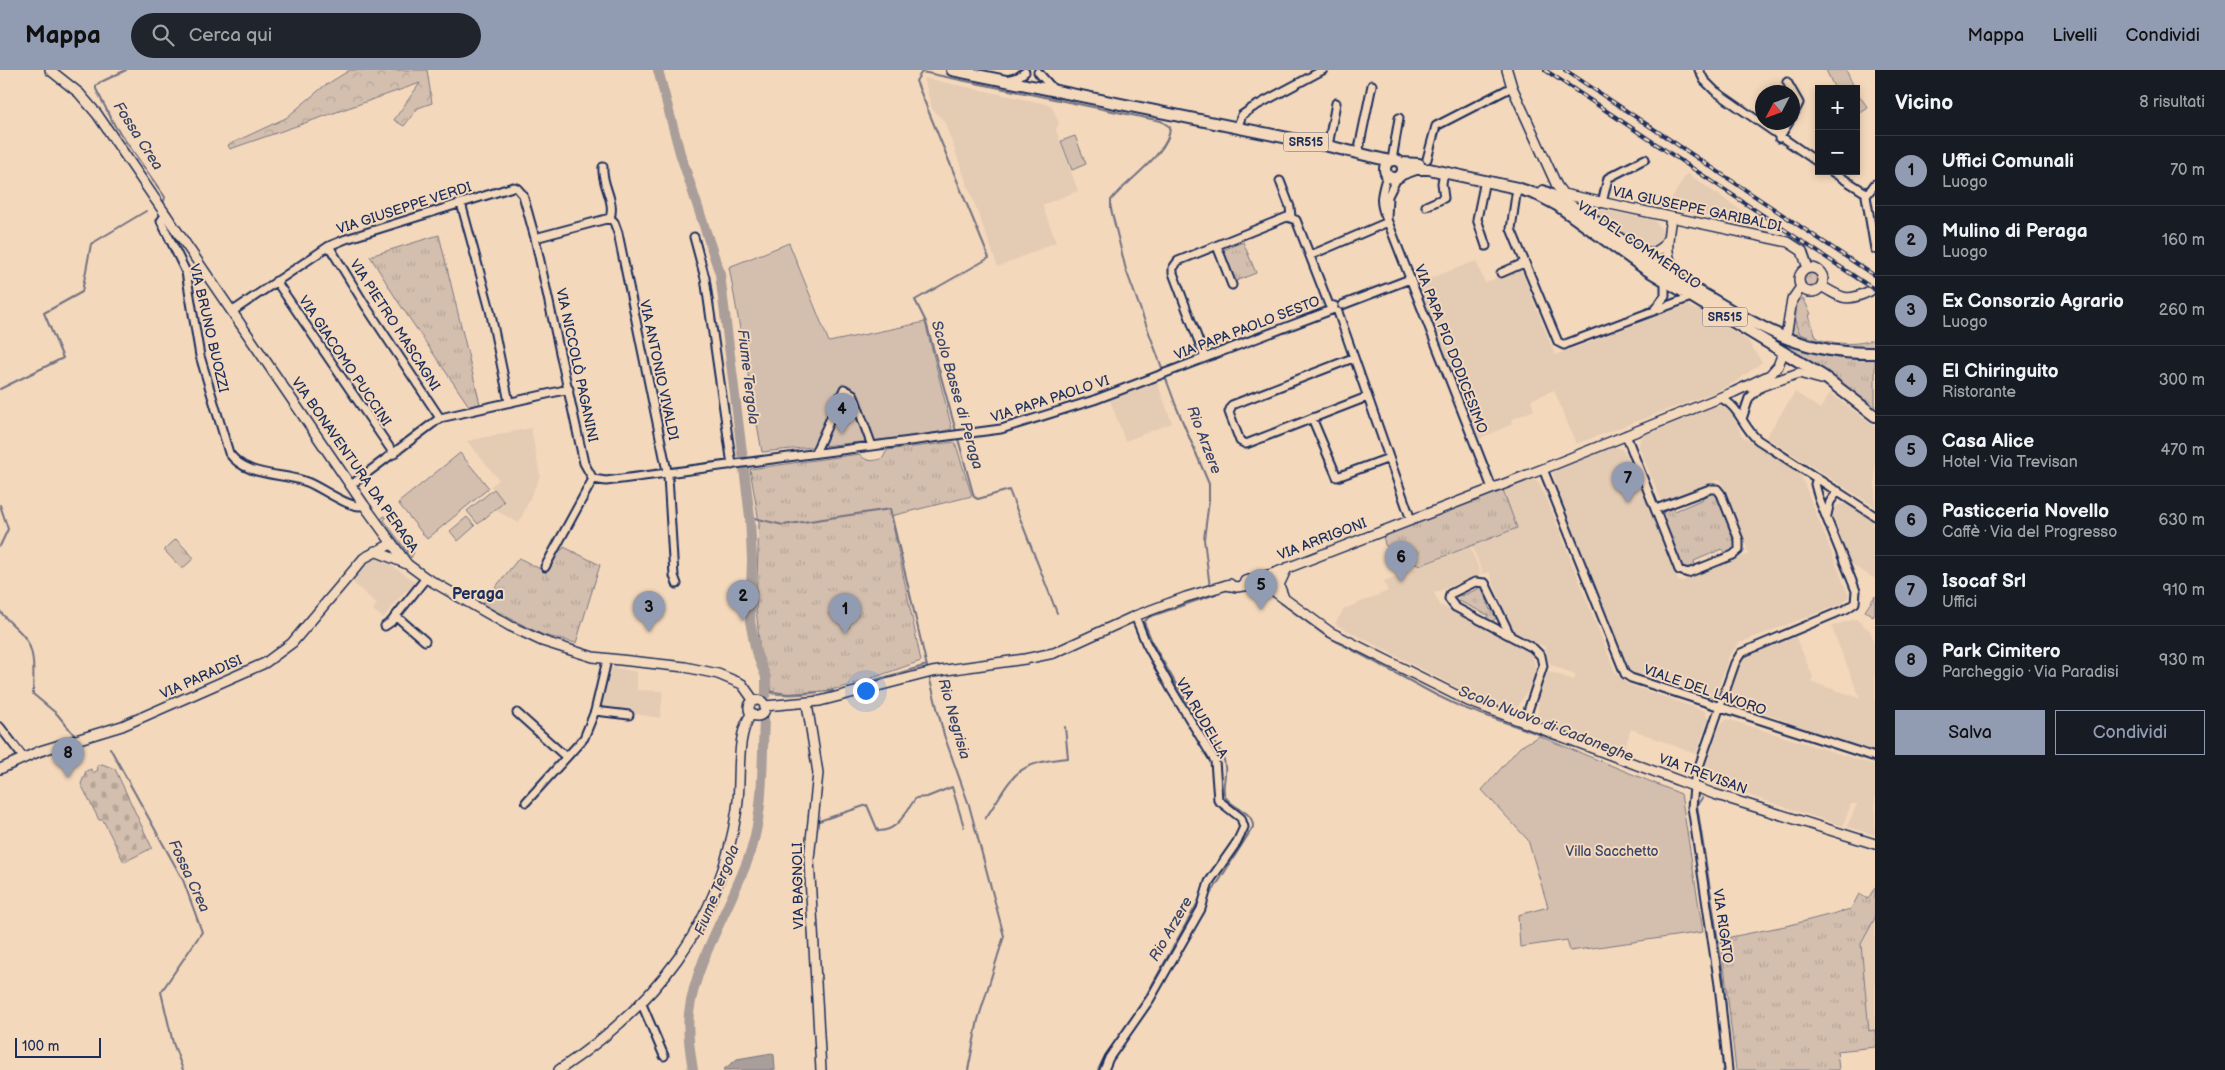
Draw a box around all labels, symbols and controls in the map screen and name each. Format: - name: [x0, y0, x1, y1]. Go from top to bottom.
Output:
- search box: [131, 13, 481, 58]
- text: Mappa: [25, 21, 101, 50]
- icon: search: [149, 21, 177, 49]
- text: Cerca qui: [189, 24, 272, 47]
- text: Mappa: [1967, 25, 2024, 46]
- text: Livelli: [2052, 25, 2098, 46]
- text: Condividi: [2126, 25, 2200, 46]
- north arrow: [1755, 85, 1800, 130]
- map controls: [1815, 85, 1860, 175]
- button: +: [1815, 85, 1860, 130]
- text: Vicino: [1895, 90, 1953, 115]
- text: 8 risultati: [2139, 93, 2205, 112]
- water label: Fossa Crea: [109, 98, 167, 174]
- button: −: [1815, 130, 1860, 175]
- road number: SR515: [1284, 132, 1328, 152]
- text: Uffici Comunali: [1942, 150, 2074, 173]
- text: 1: [1908, 161, 1914, 180]
- text: 70 m: [2170, 161, 2205, 180]
- text: Luogo: [1942, 173, 1988, 192]
- street label: VIA GIUSEPPE VERDI: [334, 178, 474, 238]
- street label: VIA GIUSEPPE GARIBALDI: [1611, 183, 1783, 235]
- street label: VIA DEL COMMERCIO: [1574, 197, 1704, 293]
- text: Mulino di Peraga: [1942, 220, 2088, 243]
- text: 2: [1906, 231, 1916, 250]
- text: 160 m: [2162, 231, 2205, 250]
- text: Luogo: [1942, 243, 1988, 262]
- street label: VIA PIETRO MASCAGNI: [346, 256, 444, 394]
- street label: VIA BRUNO BUOZZI: [186, 262, 232, 394]
- street label: VIA PAPA PIO DODICESIMO: [1411, 262, 1491, 436]
- street label: VIA NICCOLÒ PAGANINI: [552, 286, 603, 444]
- text: Ex Consorzio Agrario: [1942, 290, 2124, 313]
- street label: VIA PAPA PAOLO SESTO: [1172, 292, 1323, 364]
- street label: VIA GIACOMO PUCCINI: [295, 293, 395, 429]
- street label: VIA ANTONIO VIVALDI: [636, 298, 682, 442]
- text: 3: [1906, 301, 1916, 320]
- text: 260 m: [2159, 301, 2205, 320]
- road number: SR515: [1702, 308, 1748, 326]
- text: Luogo: [1942, 313, 1988, 332]
- water label: Scolo Basse di Peraga: [927, 318, 987, 472]
- water label: Fiume Tergola: [733, 328, 763, 426]
- text: El Chiringuito: [1942, 360, 2059, 383]
- text: 4: [1906, 371, 1916, 390]
- text: 300 m: [2159, 371, 2205, 390]
- street label: VIA PAPA PAOLO VI: [989, 372, 1111, 426]
- street label: VIA BONAVENTURA DA PERAGA: [288, 374, 422, 556]
- text: Ristorante: [1942, 383, 2016, 402]
- pin: 4: [826, 393, 858, 434]
- water label: Rio Arzere: [1182, 403, 1226, 477]
- text: Casa Alice: [1942, 430, 2034, 453]
- text: 5: [1906, 441, 1916, 460]
- text: 470 m: [2160, 441, 2205, 460]
- text: Hotel · Via Trevisan: [1942, 453, 2078, 472]
- pin: 7: [1612, 462, 1644, 503]
- text: Pasticceria Novello: [1942, 500, 2109, 523]
- text: 6: [1906, 511, 1916, 530]
- text: 630 m: [2158, 511, 2205, 530]
- street label: VIA ARRIGONI: [1275, 514, 1369, 564]
- text: Caffè · Via del Progresso: [1942, 523, 2117, 542]
- pin: 6: [1385, 541, 1417, 582]
- pin: 5: [1245, 569, 1277, 610]
- text: Isocaf Srl: [1942, 570, 2026, 593]
- pin: 2: [727, 580, 759, 621]
- text: 7: [1907, 581, 1915, 600]
- text: 910 m: [2163, 581, 2205, 600]
- district label: Peraga: [452, 585, 504, 604]
- pin: 3: [633, 591, 665, 632]
- pin: 1: [829, 593, 861, 634]
- text: Uffici: [1942, 593, 1977, 612]
- text: Park Cimitero: [1942, 640, 2061, 663]
- street label: VIA PARADISI: [158, 651, 244, 703]
- text: 8: [1906, 651, 1916, 670]
- text: 930 m: [2159, 651, 2205, 670]
- street label: VIALE DEL LAVORO: [1641, 661, 1769, 719]
- text: Parcheggio · Via Paradisi: [1942, 663, 2119, 682]
- street label: VIA RUDELLA: [1172, 675, 1232, 761]
- water label: Rio Negrisia: [933, 676, 975, 762]
- your location: [853, 678, 879, 704]
- water label: Scolo Nuovo di Cadoneghe: [1456, 682, 1636, 766]
- button: Salva: [1895, 710, 2045, 755]
- button: Condividi: [2055, 710, 2205, 755]
- pin: 8: [52, 737, 84, 778]
- street label: VIA TREVISAN: [1656, 750, 1750, 798]
- water label: Fossa Crea: [164, 837, 214, 915]
- water label: Fiume Tergola: [690, 842, 744, 938]
- street label: VIA BAGNOLI: [789, 842, 807, 930]
- park label: Villa Sacchetto: [1566, 843, 1659, 860]
- street label: VIA RIGATO: [1709, 888, 1737, 965]
- water label: Rio Arzere: [1145, 893, 1197, 965]
- scale bar: [15, 1035, 101, 1058]
- text: 100 m: [22, 1038, 59, 1055]

